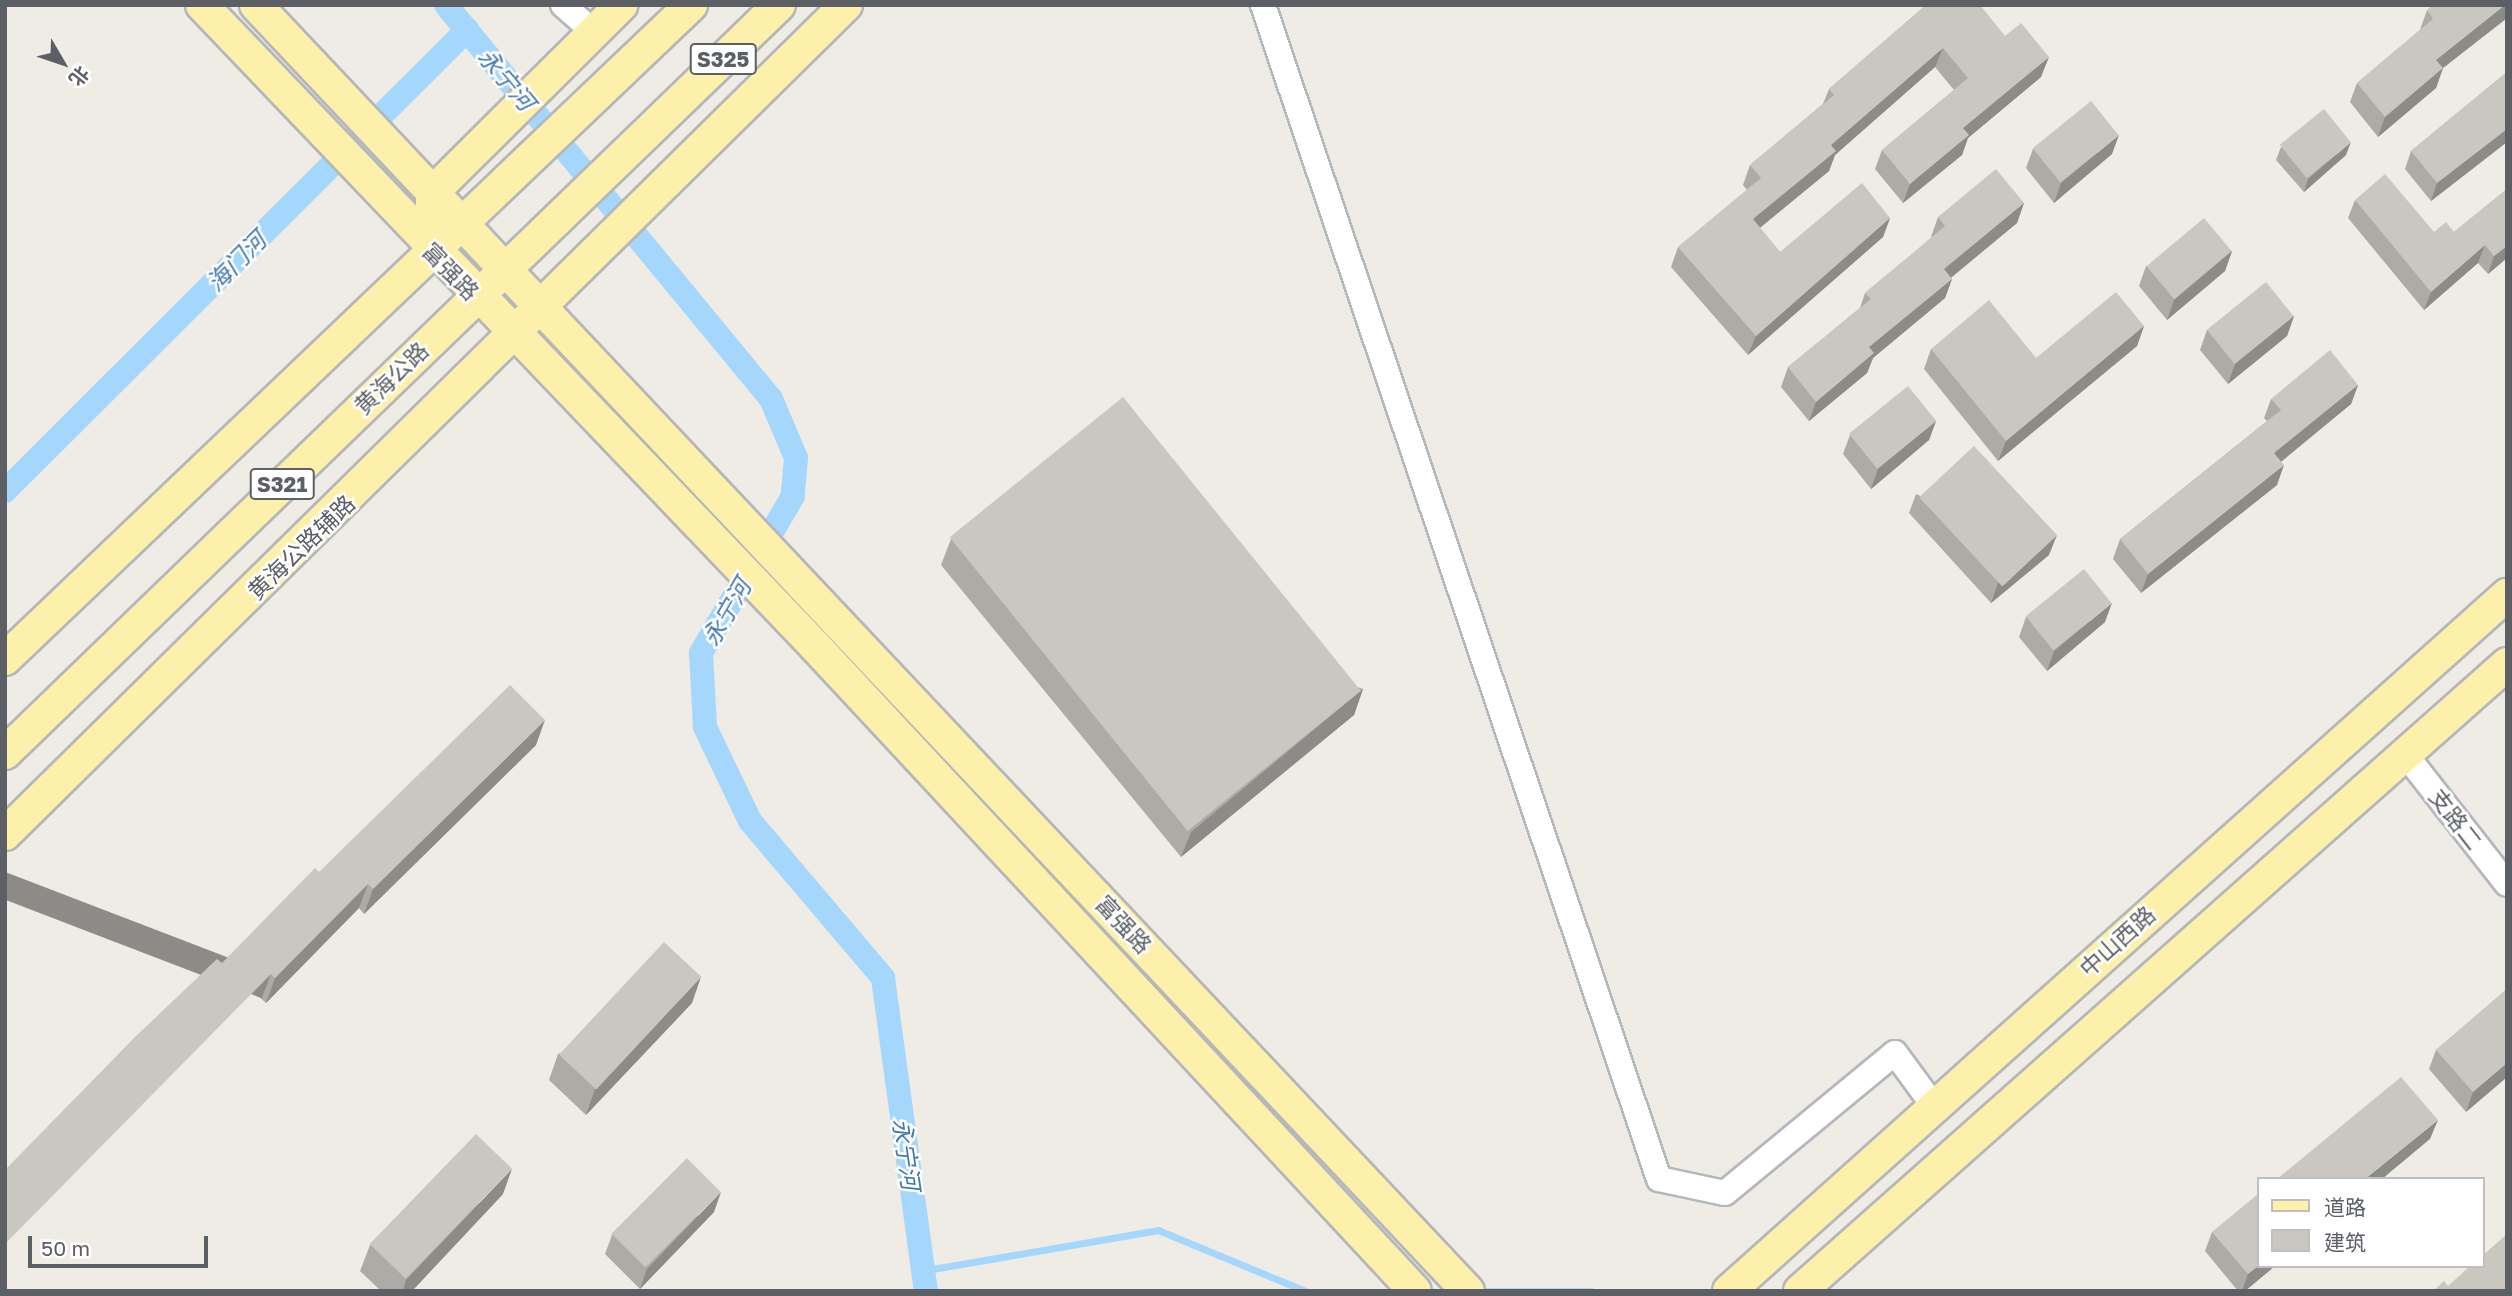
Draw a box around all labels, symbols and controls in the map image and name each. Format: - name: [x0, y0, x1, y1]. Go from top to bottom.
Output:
- north arrow: [28, 28, 98, 98]
- water label: 永宁河: [473, 42, 541, 116]
- road number: S325: [690, 42, 756, 76]
- text: 北: [65, 62, 95, 91]
- water label: 海门河: [200, 225, 272, 297]
- street label: 富强路: [417, 237, 485, 305]
- street label: 黄海公路: [348, 336, 434, 420]
- road number: S321: [249, 466, 315, 502]
- street label: 黄海公路辅路: [242, 489, 360, 605]
- water label: 永宁河: [696, 574, 756, 650]
- street label: 支路二: [2424, 783, 2488, 855]
- street label: 富强路: [1090, 889, 1158, 959]
- street label: 中山西路: [2074, 900, 2160, 982]
- water label: 永宁河: [888, 1116, 926, 1192]
- legend: [2256, 1177, 2484, 1268]
- text: 道路: [2324, 1194, 2366, 1220]
- scale bar: [32, 1222, 212, 1266]
- text: 建筑: [2324, 1229, 2366, 1255]
- text: 50 m: [41, 1235, 90, 1261]

